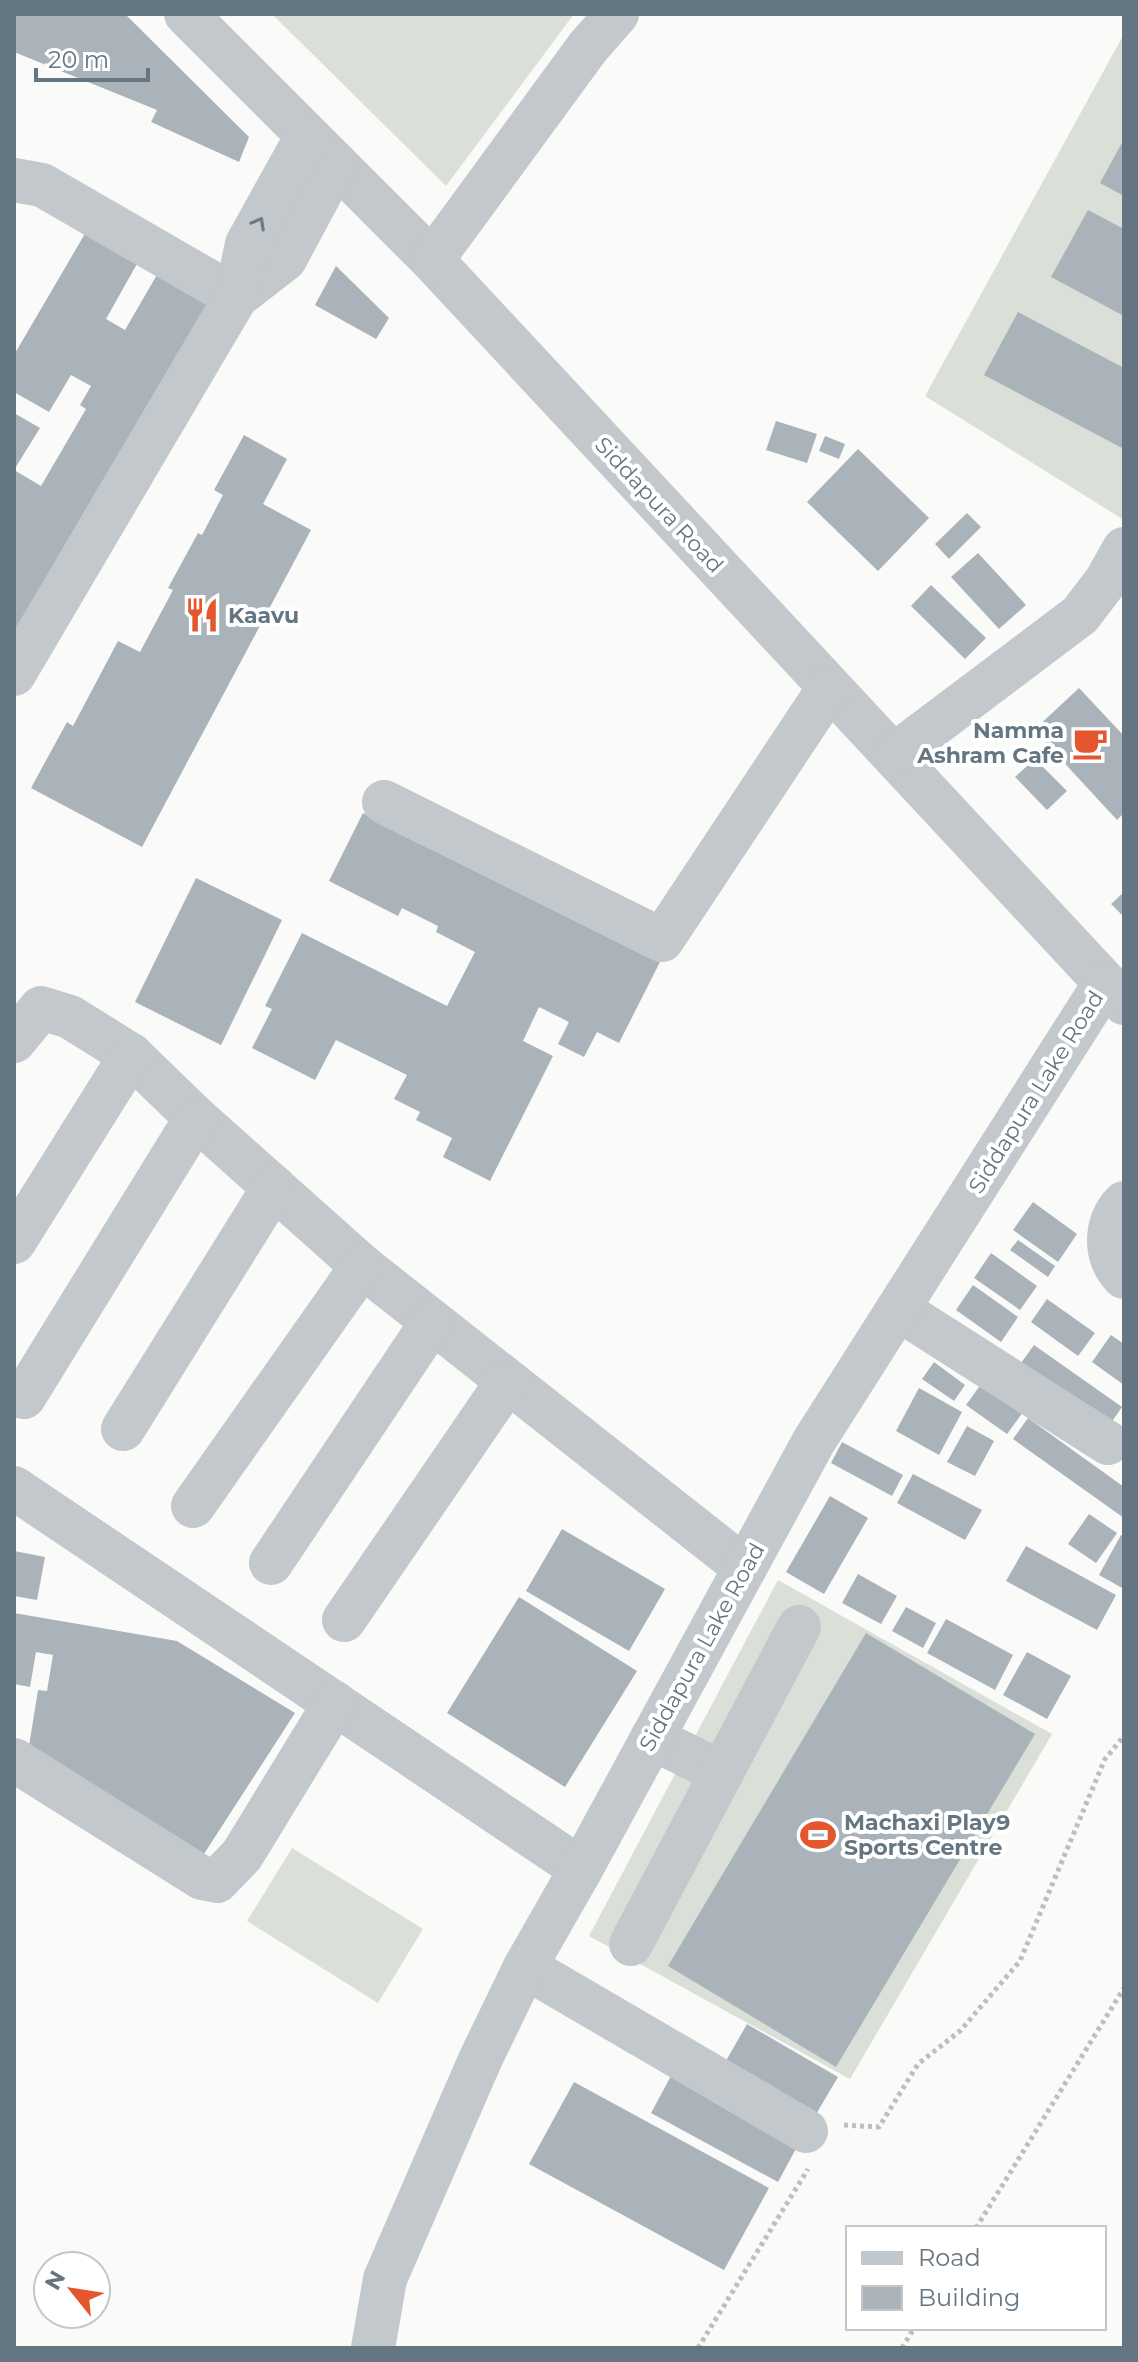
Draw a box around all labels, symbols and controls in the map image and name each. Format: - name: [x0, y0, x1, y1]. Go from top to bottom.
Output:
- scale bar: [36, 32, 148, 82]
- text: 20 m: [48, 45, 109, 74]
- one-way arrow: [249, 217, 265, 232]
- street label: Siddapura Road: [589, 431, 729, 579]
- restaurant icon: Kaavu: [183, 596, 221, 634]
- place label: Kaavu: [228, 602, 299, 629]
- place label: Namma Ashram Cafe: [916, 717, 1064, 769]
- cafe icon: Namma Ashram Cafe: [1071, 724, 1109, 762]
- street label: Siddapura Lake Road: [963, 986, 1109, 1198]
- street label: Siddapura Lake Road: [634, 1538, 770, 1756]
- place label: Machaxi Play9 Sports Centre: [844, 1809, 1010, 1861]
- sports icon: Machaxi Play9 Sports Centre: [799, 1816, 837, 1854]
- legend: [846, 2226, 1106, 2330]
- text: Road: [918, 2243, 981, 2272]
- north arrow: [32, 2250, 112, 2330]
- text: N: [39, 2266, 71, 2295]
- text: Building: [918, 2283, 1021, 2312]

